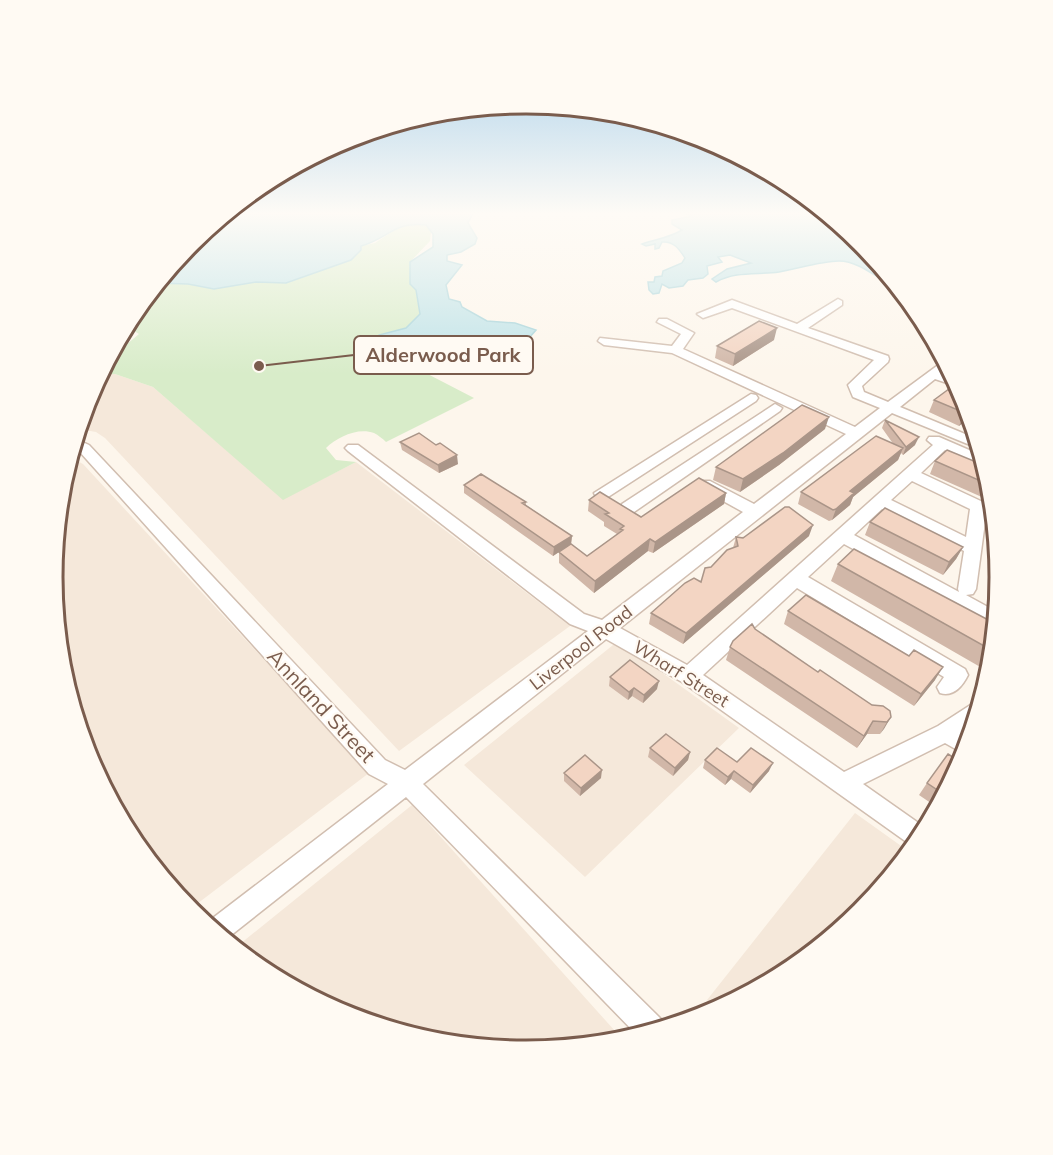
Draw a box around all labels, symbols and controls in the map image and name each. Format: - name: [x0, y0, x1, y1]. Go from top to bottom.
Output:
- callout: Alderwood Park: [354, 336, 533, 374]
- text: Alderwood Park: [365, 342, 522, 367]
- street label: Liverpool Road: [525, 600, 637, 695]
- street label: Wharf Street: [629, 635, 734, 712]
- street label: Annland Street: [262, 643, 381, 768]

